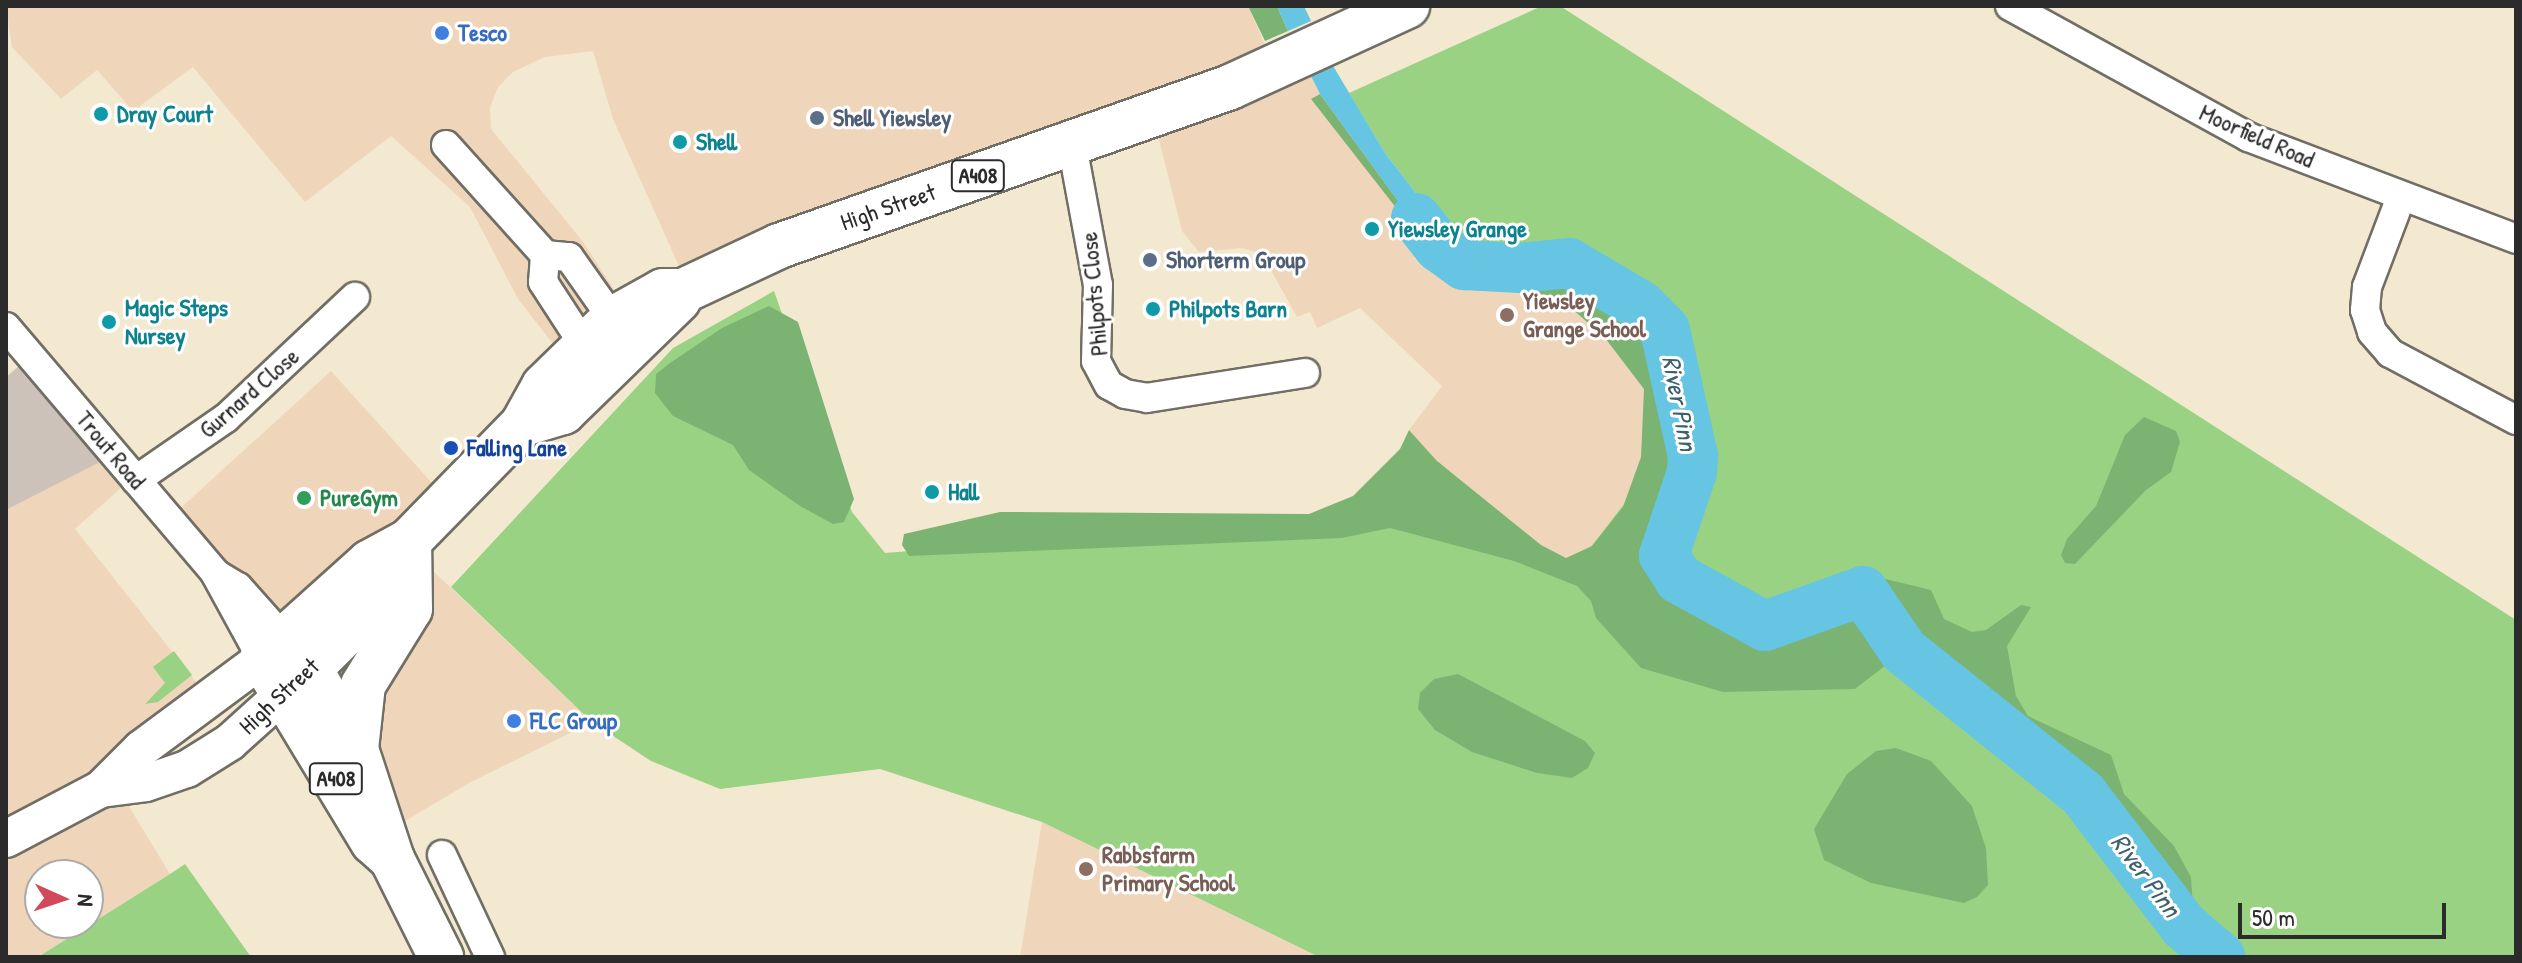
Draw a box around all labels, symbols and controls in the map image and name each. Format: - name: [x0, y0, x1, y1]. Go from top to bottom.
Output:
- place label: Tesco: [458, 19, 507, 47]
- marker: Tesco: [433, 24, 451, 42]
- street label: Moorfield Road: [2195, 98, 2319, 174]
- place label: Dray Court: [117, 100, 213, 128]
- place label: Shell Yiewsley: [833, 104, 951, 132]
- marker: Dray Court: [92, 105, 110, 123]
- marker: Shell Yiewsley: [808, 109, 826, 127]
- place label: Shell: [696, 128, 737, 156]
- marker: Shell: [671, 133, 689, 151]
- road number: A408: [950, 158, 1006, 194]
- street label: High Street: [837, 177, 939, 237]
- place label: Yiewsley Grange: [1388, 215, 1527, 243]
- marker: Yiewsley Grange: [1363, 220, 1381, 238]
- street label: Philpots Close: [1074, 231, 1114, 357]
- place label: Shorterm Group: [1166, 246, 1305, 274]
- marker: Shorterm Group: [1141, 251, 1159, 269]
- place label: Yiewsley Grange School: [1523, 287, 1646, 343]
- place label: Magic Steps Nursey: [125, 294, 228, 350]
- place label: Philpots Barn: [1169, 295, 1287, 323]
- marker: Philpots Barn: [1144, 300, 1162, 318]
- marker: Yiewsley Grange School: [1498, 306, 1516, 324]
- marker: Magic Steps Nursey: [100, 313, 118, 331]
- street label: Gurnard Close: [193, 342, 305, 444]
- water label: River Pinn: [1656, 353, 1704, 453]
- street label: Trout Road: [70, 405, 152, 495]
- place label: Falling Lane: [467, 434, 567, 462]
- marker: Falling Lane: [442, 439, 460, 457]
- place label: Hall: [948, 478, 979, 506]
- marker: Hall: [923, 483, 941, 501]
- place label: PureGym: [320, 484, 398, 512]
- marker: PureGym: [295, 489, 313, 507]
- street label: High Street: [233, 652, 325, 740]
- place label: FLC Group: [530, 707, 617, 735]
- marker: FLC Group: [505, 712, 523, 730]
- road number: A408: [308, 761, 364, 797]
- water label: River Pinn: [2105, 827, 2187, 923]
- place label: Rabbsfarm Primary School: [1102, 841, 1235, 897]
- north arrow: [24, 859, 104, 939]
- marker: Rabbsfarm Primary School: [1077, 860, 1095, 878]
- scale bar: [2242, 887, 2450, 937]
- text: N: [71, 894, 101, 907]
- text: 50 m: [2252, 901, 2295, 933]

